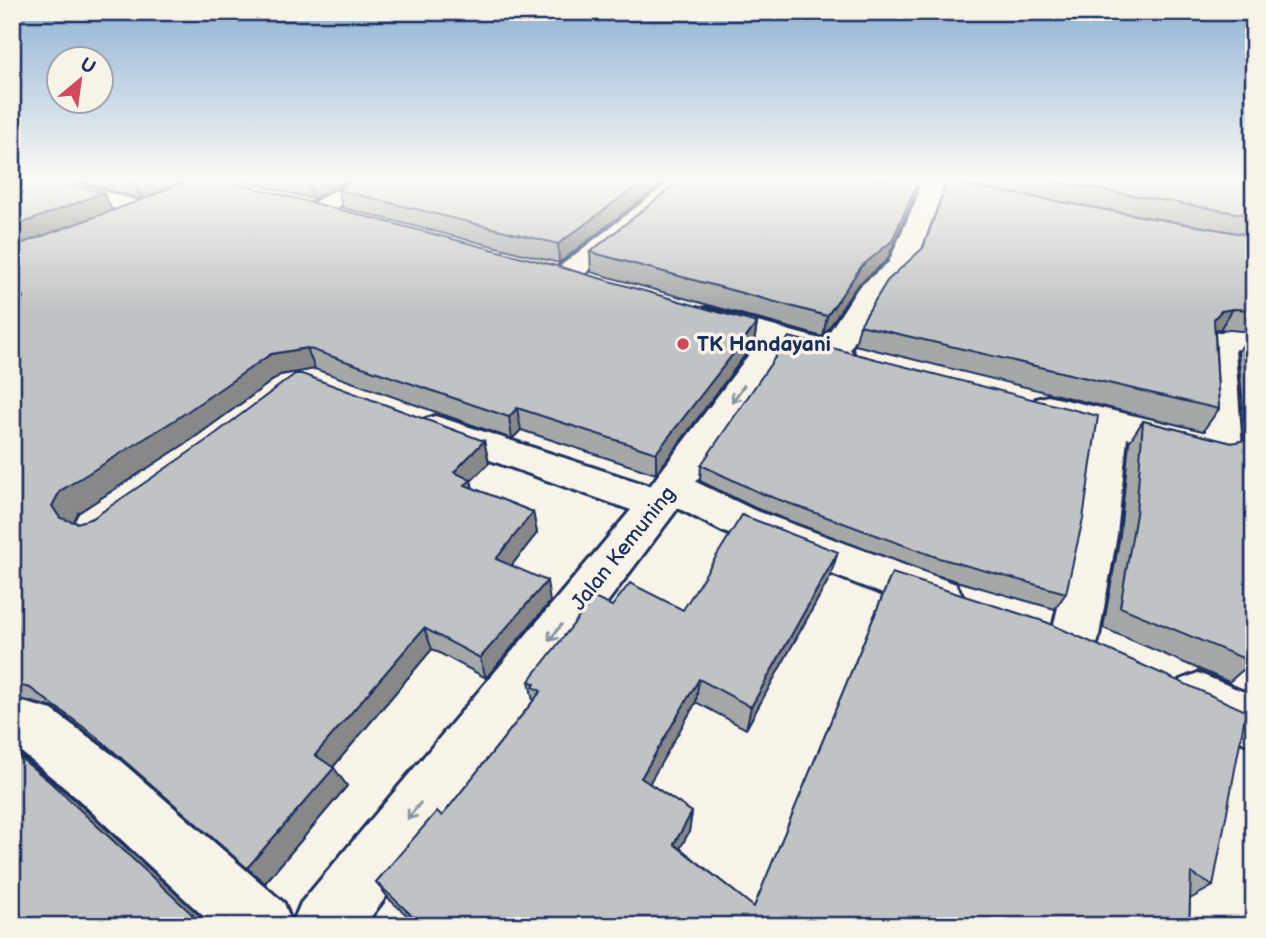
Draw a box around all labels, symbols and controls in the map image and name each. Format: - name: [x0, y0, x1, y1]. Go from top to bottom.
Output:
- north arrow: [46, 46, 116, 116]
- text: U: [76, 53, 99, 80]
- place label: TK Handayani: [697, 332, 831, 357]
- marker: TK Handayani: [675, 336, 691, 352]
- one-way arrow: [731, 384, 745, 403]
- street label: Jalan Kemuning: [566, 481, 681, 615]
- one-way arrow: [547, 623, 563, 641]
- one-way arrow: [407, 802, 422, 820]

